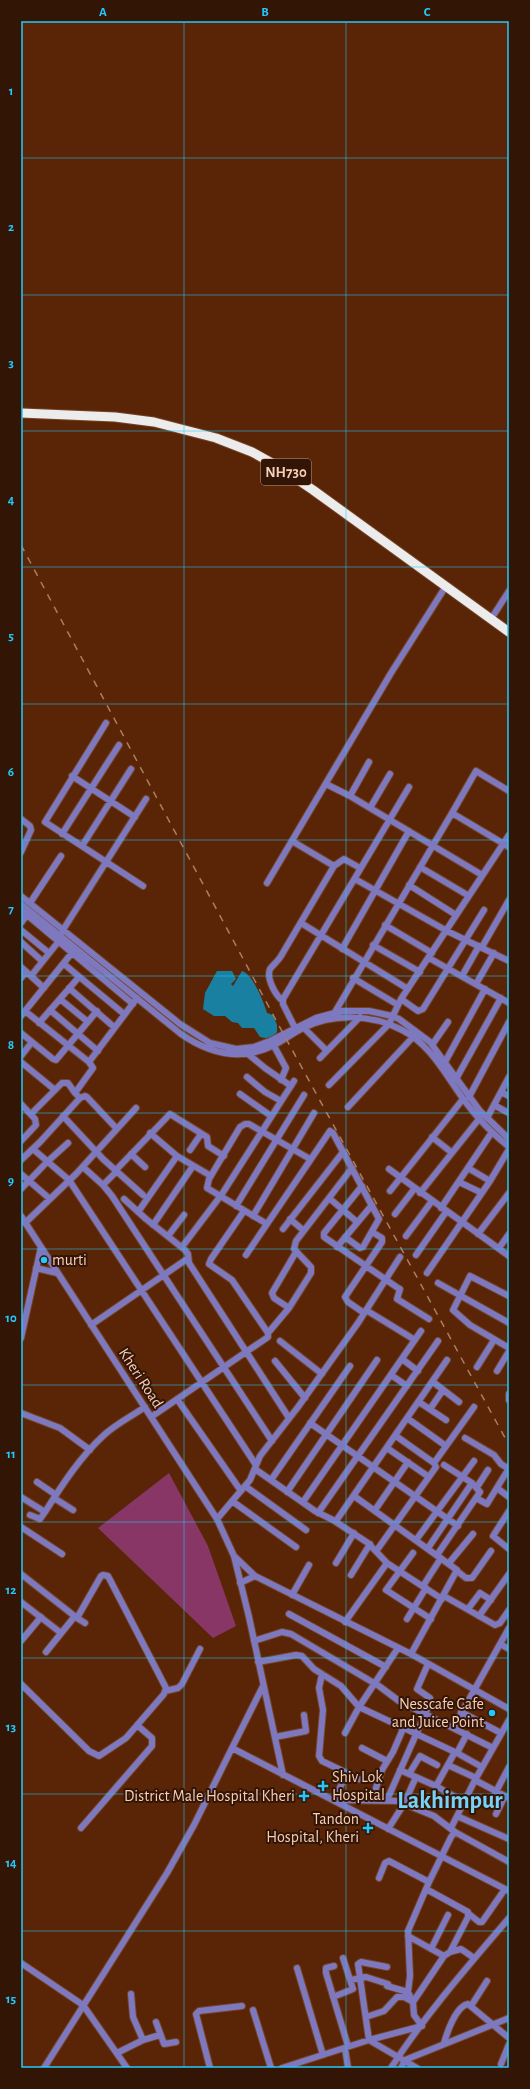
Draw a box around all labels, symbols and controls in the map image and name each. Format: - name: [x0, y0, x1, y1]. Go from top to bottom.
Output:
- text: A: [99, 6, 107, 19]
- text: B: [261, 6, 269, 19]
- text: C: [424, 6, 431, 19]
- text: 1: [9, 85, 13, 98]
- text: 2: [8, 221, 14, 234]
- text: 3: [8, 357, 14, 370]
- road number: NH730: [261, 459, 311, 485]
- text: 4: [8, 494, 15, 507]
- text: 5: [8, 630, 14, 643]
- text: 6: [8, 766, 14, 779]
- text: 7: [8, 903, 14, 916]
- text: 8: [8, 1039, 14, 1052]
- text: 9: [8, 1175, 14, 1188]
- place label: murti: [52, 1252, 87, 1268]
- marker: murti: [39, 1255, 49, 1265]
- text: 10: [5, 1312, 17, 1325]
- street label: Kheri Road: [116, 1345, 166, 1411]
- text: 11: [6, 1448, 16, 1461]
- text: 12: [6, 1584, 16, 1597]
- place label: Nesscafe Cafe and Juice Point: [392, 1696, 484, 1730]
- marker: Nesscafe Cafe and Juice Point: [487, 1708, 497, 1718]
- text: 13: [6, 1721, 17, 1734]
- place label: Shiv Lok Hospital: [332, 1769, 385, 1803]
- marker: Shiv Lok Hospital: [317, 1780, 329, 1792]
- place label: District Male Hospital Kheri: [124, 1788, 295, 1804]
- district label: Lakhimpur: [397, 1789, 503, 1813]
- marker: District Male Hospital Kheri: [298, 1790, 310, 1802]
- place label: Tandon Hospital, Kheri: [266, 1811, 359, 1845]
- marker: Tandon Hospital, Kheri: [362, 1822, 374, 1834]
- text: 14: [5, 1857, 17, 1870]
- text: 15: [6, 1993, 17, 2006]

